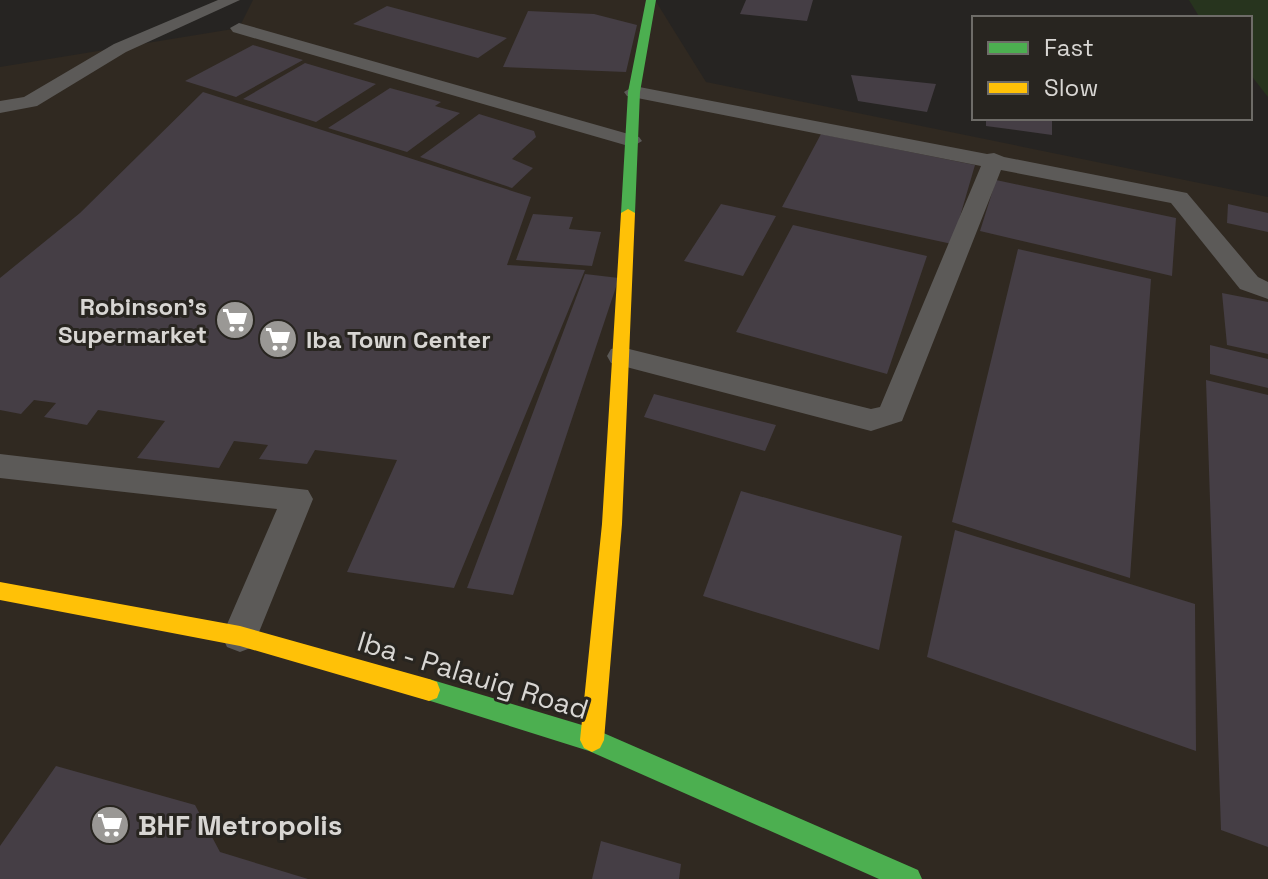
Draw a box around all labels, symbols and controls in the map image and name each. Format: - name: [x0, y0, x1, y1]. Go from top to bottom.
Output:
- legend: [972, 16, 1252, 120]
- text: Fast: [1044, 32, 1094, 63]
- text: Slow: [1044, 72, 1098, 103]
- place label: Robinson's Supermarket: [58, 291, 207, 350]
- supermarket icon: Robinson's Supermarket: [214, 299, 256, 341]
- supermarket icon: Iba Town Center: [257, 318, 299, 360]
- place label: Iba Town Center: [306, 324, 491, 355]
- street label: Iba - Palauig Road: [353, 623, 593, 727]
- supermarket icon: BHF Metropolis: [89, 804, 131, 846]
- place label: BHF Metropolis: [138, 807, 343, 843]

